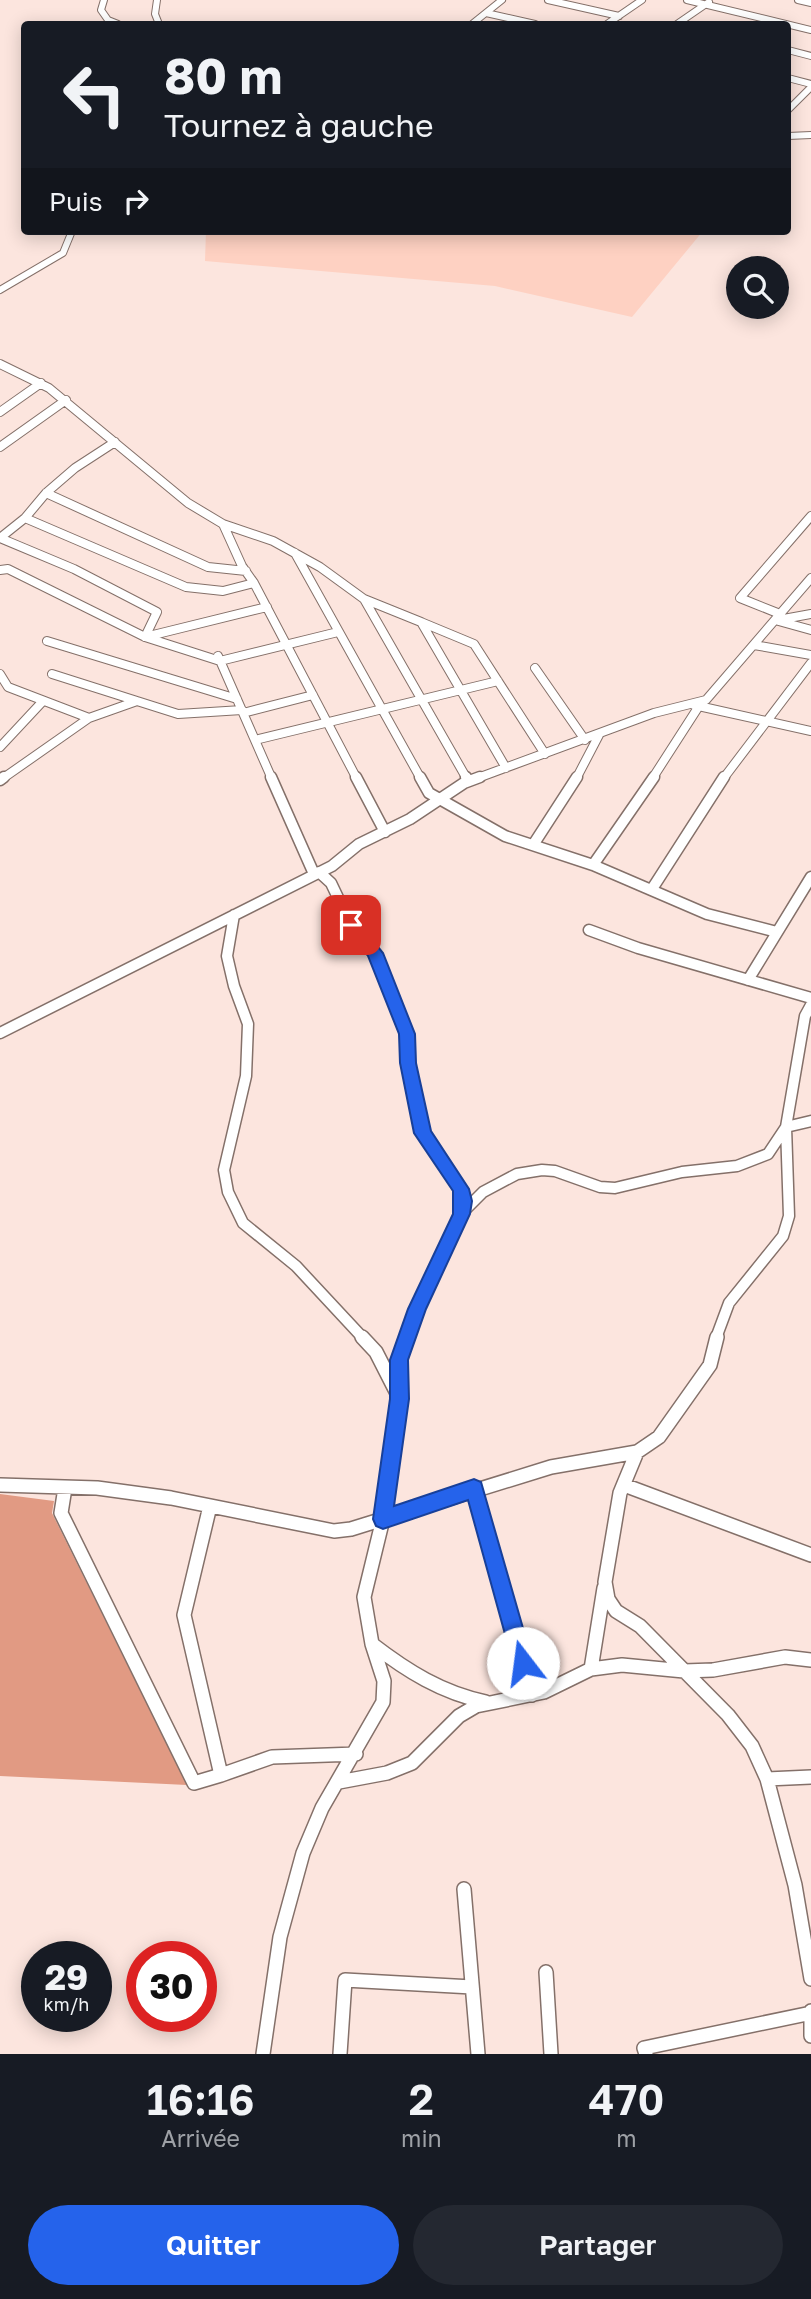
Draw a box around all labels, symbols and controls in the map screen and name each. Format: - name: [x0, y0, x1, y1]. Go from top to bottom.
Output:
- text: 80 m: [164, 46, 282, 105]
- icon: left: [49, 49, 140, 140]
- text: Tournez à gauche: [164, 106, 433, 144]
- icon: right: [117, 182, 155, 220]
- text: Puis: [49, 186, 103, 217]
- map controls: [726, 256, 789, 319]
- button: search: [726, 256, 789, 319]
- pin: [321, 895, 381, 955]
- icon: arrive: [332, 906, 370, 944]
- position arrow: [486, 1626, 560, 1700]
- speed limit sign: 30: [126, 1941, 217, 2032]
- text: 29: [45, 1956, 88, 1998]
- text: km/h: [44, 1993, 89, 2015]
- text: 16:16: [147, 2074, 254, 2124]
- text: 2: [409, 2074, 434, 2124]
- text: 470: [588, 2074, 664, 2124]
- text: Arrivée: [161, 2124, 240, 2152]
- text: min: [401, 2124, 442, 2152]
- text: m: [616, 2124, 637, 2152]
- button: Quitter: [28, 2205, 399, 2285]
- button: Partager: [413, 2205, 783, 2285]

